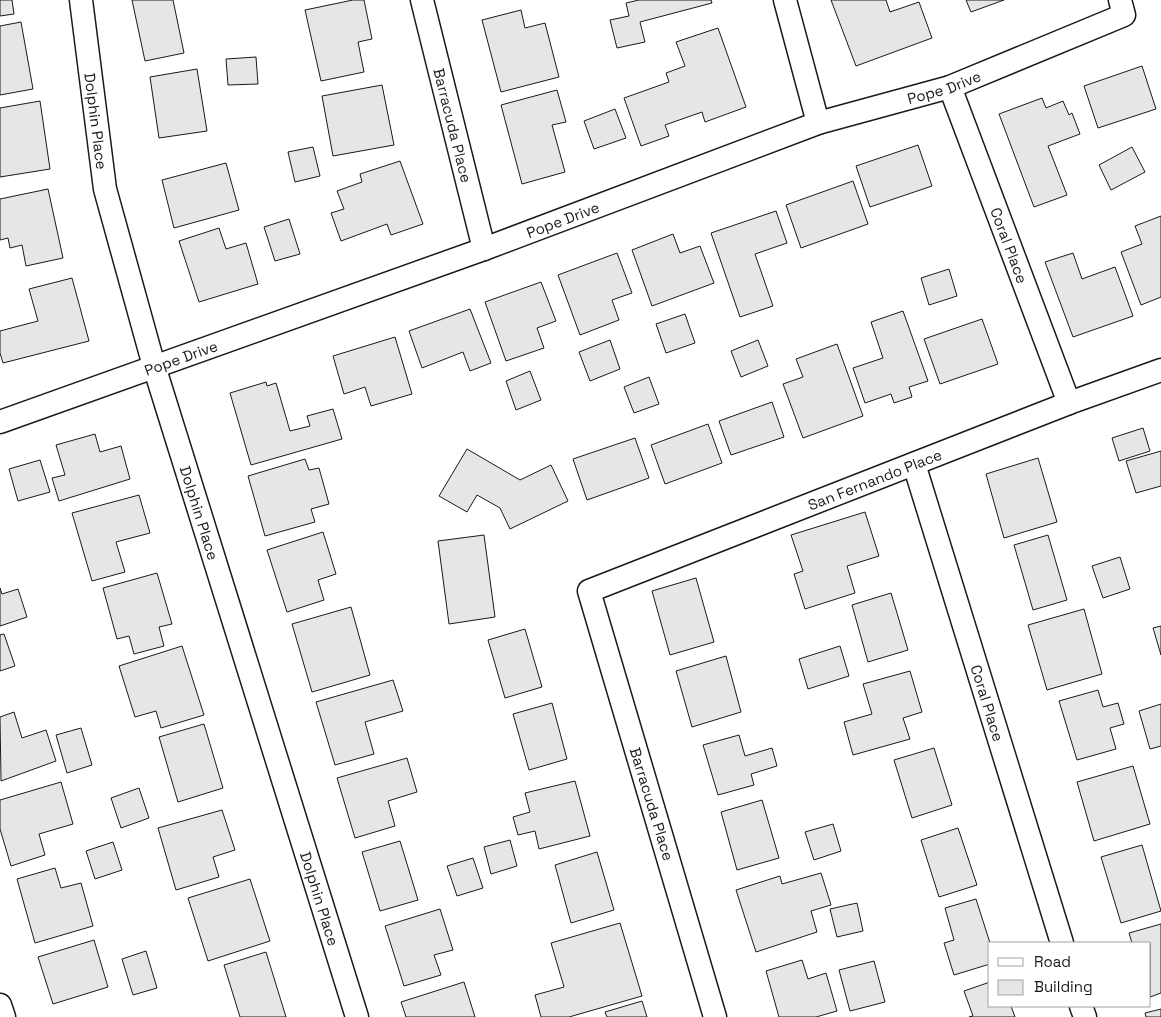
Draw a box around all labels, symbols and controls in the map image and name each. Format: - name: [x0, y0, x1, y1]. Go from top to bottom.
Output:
- street label: Barracuda Place: [430, 66, 477, 185]
- street label: Pope Drive: [905, 66, 984, 108]
- street label: Dolphin Place: [81, 71, 112, 171]
- street label: Pope Drive: [523, 197, 602, 242]
- street label: Coral Place: [987, 205, 1032, 286]
- street label: Pope Drive: [142, 336, 220, 379]
- street label: San Fernando Place: [805, 444, 944, 514]
- street label: Dolphin Place: [176, 463, 223, 562]
- street label: Coral Place: [967, 662, 1009, 744]
- street label: Barracuda Place: [626, 745, 678, 863]
- street label: Dolphin Place: [296, 849, 344, 948]
- legend: [988, 942, 1151, 1007]
- text: Road: [1034, 952, 1071, 971]
- text: Building: [1034, 977, 1093, 996]

